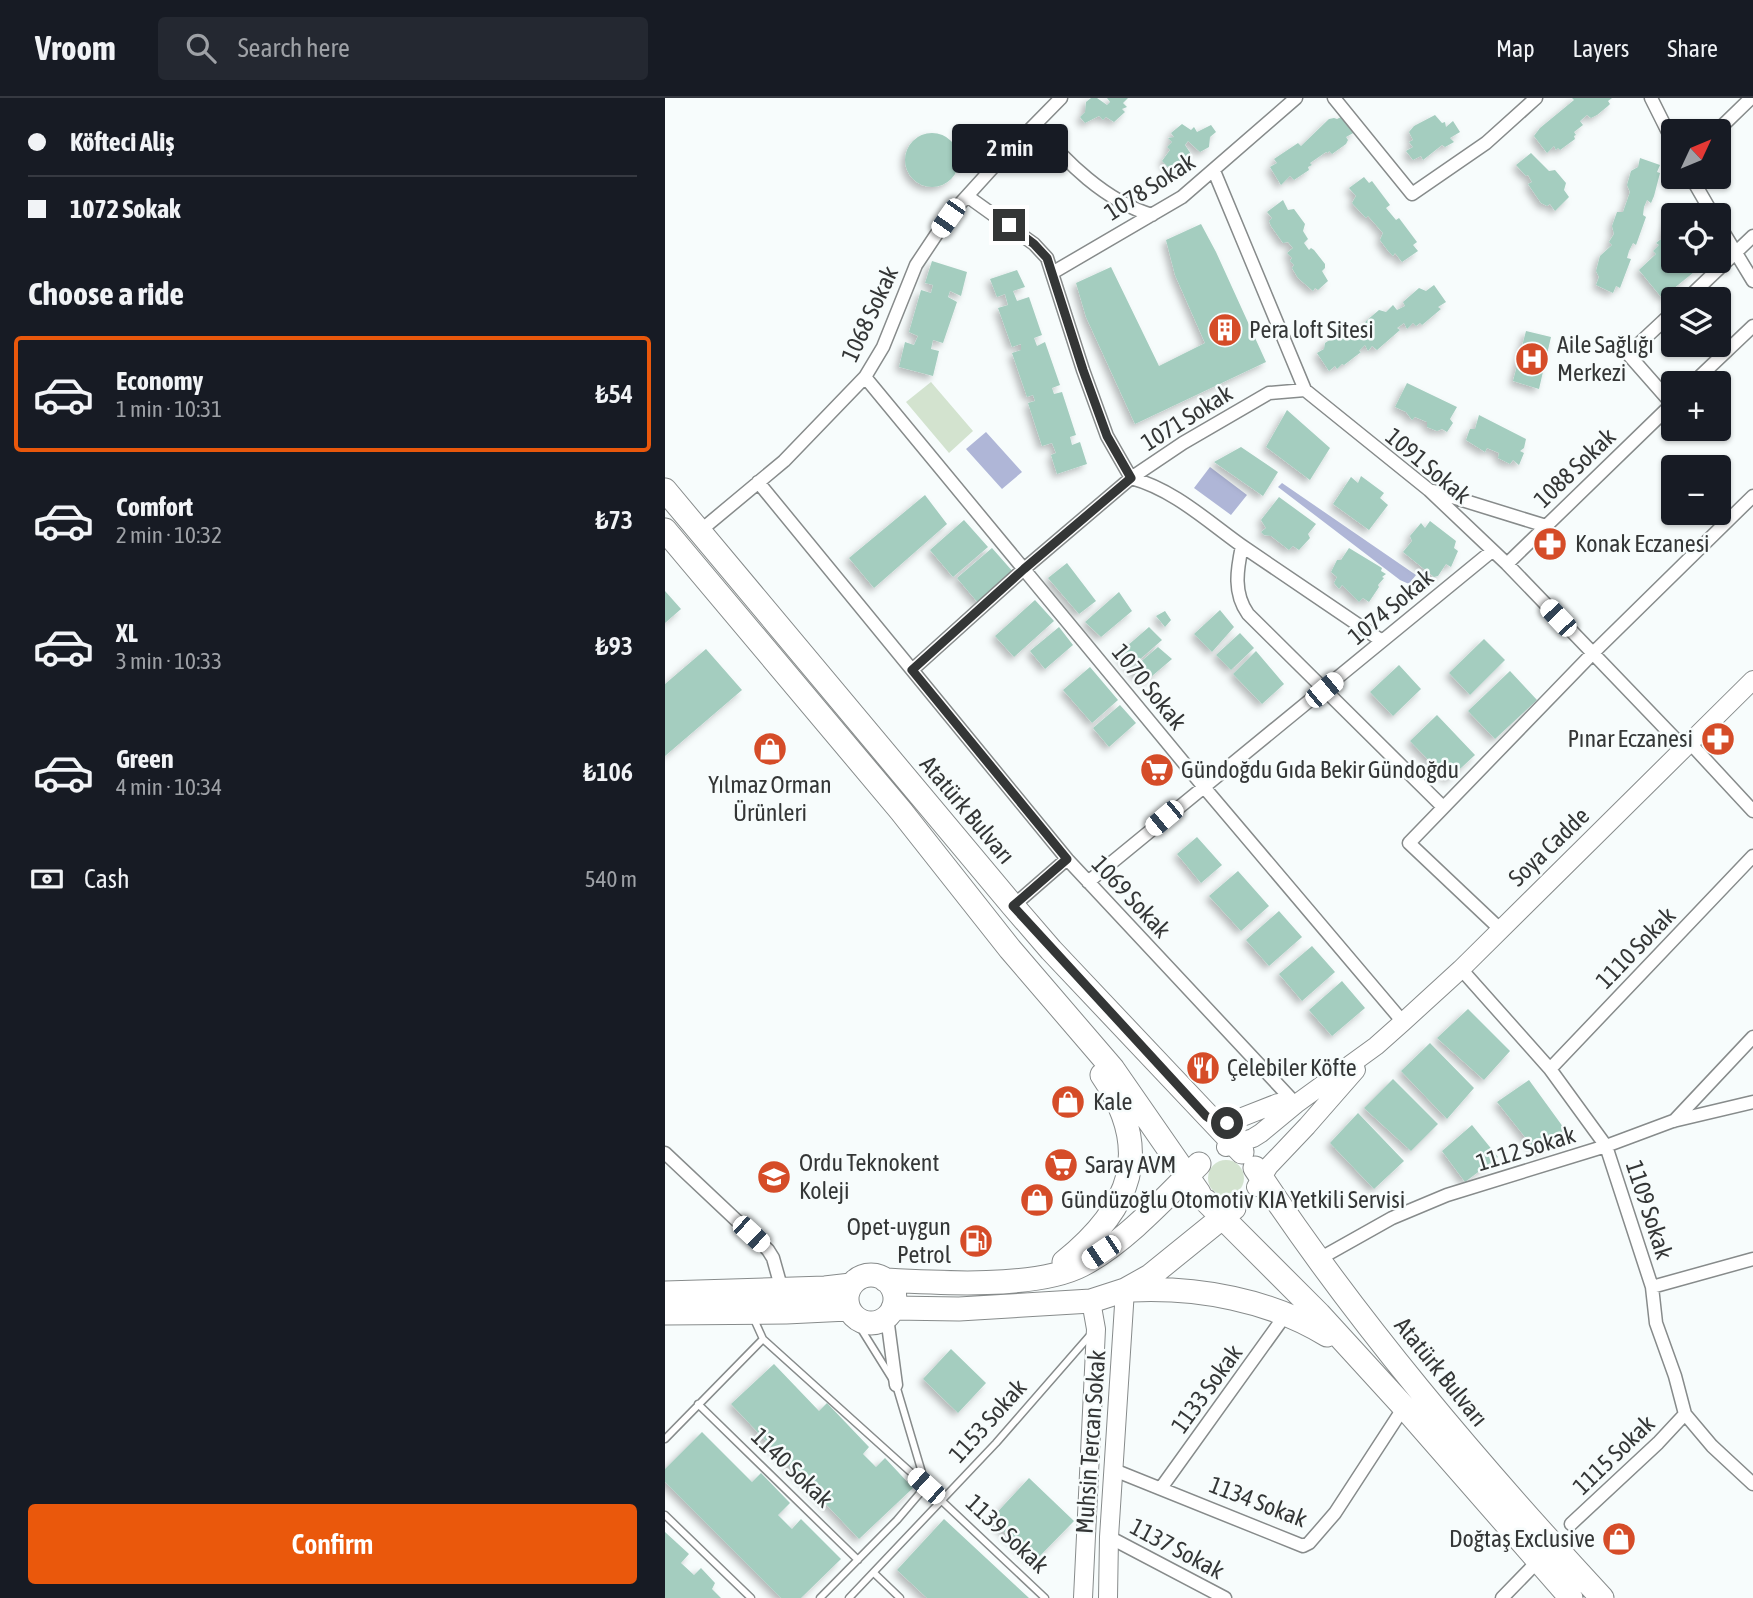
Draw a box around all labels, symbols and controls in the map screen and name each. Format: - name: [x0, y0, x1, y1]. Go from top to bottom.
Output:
- search box: [158, 17, 648, 80]
- text: Vroom: [35, 29, 116, 67]
- icon: search: [182, 29, 220, 67]
- text: Search here: [238, 33, 350, 63]
- text: Map: [1496, 35, 1535, 62]
- text: Layers: [1573, 35, 1629, 62]
- text: Share: [1667, 35, 1718, 62]
- north arrow: [1661, 119, 1731, 189]
- map controls: [1661, 119, 1731, 525]
- callout: 2 min: [951, 123, 1067, 172]
- text: Köfteci Aliş: [70, 127, 174, 157]
- text: 2 min: [987, 135, 1033, 161]
- street label: 1078 Sokak: [1100, 147, 1200, 226]
- text: 1072 Sokak: [70, 194, 181, 224]
- car: [928, 195, 969, 241]
- button: locate: [1661, 203, 1731, 273]
- route end: [993, 209, 1025, 241]
- street label: 1068 Sokak: [836, 261, 904, 366]
- text: Choose a ride: [28, 275, 184, 312]
- button: layers: [1661, 287, 1731, 357]
- building icon: Pera loft Sitesi: [1206, 311, 1244, 349]
- place label: Pera loft Sitesi: [1249, 316, 1374, 343]
- place label: Aile Sağlığı Merkezi: [1557, 331, 1654, 386]
- hospital icon: Aile Sağlığı Merkezi: [1513, 340, 1551, 378]
- icon: car: [32, 363, 95, 426]
- text: Economy: [116, 366, 203, 396]
- button: +: [1661, 371, 1731, 441]
- text: ₺54: [596, 379, 633, 409]
- street label: 1071 Sokak: [1136, 379, 1238, 456]
- text: 1 min · 10:31: [116, 396, 222, 422]
- street label: 1091 Sokak: [1381, 422, 1476, 509]
- street label: 1088 Sokak: [1529, 422, 1621, 513]
- button: −: [1661, 455, 1731, 525]
- icon: car: [32, 489, 95, 552]
- text: Comfort: [116, 492, 193, 522]
- text: ₺73: [596, 505, 633, 535]
- text: 2 min · 10:32: [116, 522, 222, 548]
- pharmacy icon: Konak Eczanesi: [1531, 525, 1569, 563]
- place label: Konak Eczanesi: [1575, 530, 1710, 557]
- street label: 1074 Sokak: [1343, 563, 1439, 650]
- car: [1536, 595, 1581, 641]
- icon: car: [32, 615, 95, 678]
- text: XL: [116, 618, 138, 648]
- text: ₺93: [596, 631, 633, 661]
- street label: 1070 Sokak: [1107, 639, 1192, 735]
- text: 3 min · 10:33: [116, 648, 222, 674]
- car: [1302, 668, 1347, 712]
- pharmacy icon: Pınar Eczanesi: [1699, 720, 1737, 758]
- place label: Pınar Eczanesi: [1568, 725, 1693, 752]
- shop icon: Yılmaz Orman Ürünleri: [751, 730, 789, 768]
- icon: car: [32, 741, 95, 804]
- text: Green: [116, 744, 174, 774]
- street label: Atatürk Bulvarı: [915, 751, 1020, 869]
- supermarket icon: Gündoğdu Gıda Bekir Gündoğdu: [1138, 751, 1176, 789]
- place label: Gündoğdu Gıda Bekir Gündoğdu: [1181, 756, 1459, 783]
- text: ₺106: [583, 757, 633, 787]
- place label: Yılmaz Orman Ürünleri: [708, 771, 832, 826]
- text: 4 min · 10:34: [116, 774, 222, 800]
- car: [1142, 796, 1187, 840]
- street label: Soya Cadde: [1503, 802, 1594, 891]
- street label: 1069 Sokak: [1087, 850, 1176, 943]
- icon: cash: [28, 860, 66, 898]
- text: Cash: [84, 864, 130, 894]
- text: 540 m: [585, 866, 637, 892]
- street label: 1110 Sokak: [1590, 901, 1681, 994]
- restaurant icon: Çelebiler Köfte: [1184, 1049, 1222, 1087]
- place label: Çelebiler Köfte: [1227, 1054, 1357, 1081]
- shop icon: Kale: [1049, 1083, 1087, 1121]
- place label: Kale: [1093, 1088, 1132, 1115]
- route start: [1211, 1107, 1243, 1139]
- street label: 1112 Sokak: [1473, 1121, 1579, 1176]
- supermarket icon: Saray AVM: [1042, 1146, 1080, 1184]
- place label: Ordu Teknokent Koleji: [799, 1149, 939, 1204]
- place label: Saray AVM: [1085, 1151, 1176, 1178]
- street label: 1109 Sokak: [1621, 1157, 1678, 1263]
- school or university icon: Ordu Teknokent Koleji: [755, 1158, 793, 1196]
- shop icon: Gündüzoğlu Otomotiv KIA Yetkili Servisi: [1018, 1181, 1056, 1219]
- place label: Gündüzoğlu Otomotiv KIA Yetkili Servisi: [1061, 1186, 1405, 1213]
- car: [729, 1212, 774, 1256]
- place label: Opet-uygun Petrol: [847, 1213, 952, 1268]
- fuel station icon: Opet-uygun Petrol: [957, 1222, 995, 1260]
- car: [1078, 1232, 1125, 1272]
- street label: Atatürk Bulvarı: [1389, 1312, 1493, 1431]
- street label: 1133 Sokak: [1166, 1339, 1248, 1438]
- street label: Muhsin Tercan Sokak: [1071, 1349, 1110, 1535]
- street label: 1153 Sokak: [943, 1373, 1032, 1468]
- street label: 1115 Sokak: [1568, 1409, 1660, 1500]
- street label: 1140 Sokak: [746, 1422, 839, 1513]
- car: [904, 1464, 949, 1508]
- street label: 1134 Sokak: [1206, 1471, 1311, 1533]
- street label: 1139 Sokak: [961, 1489, 1054, 1579]
- button: Confirm: [28, 1504, 637, 1584]
- street label: 1137 Sokak: [1126, 1513, 1229, 1585]
- shop icon: Doğtaş Exclusive: [1600, 1520, 1638, 1558]
- place label: Doğtaş Exclusive: [1449, 1525, 1595, 1552]

